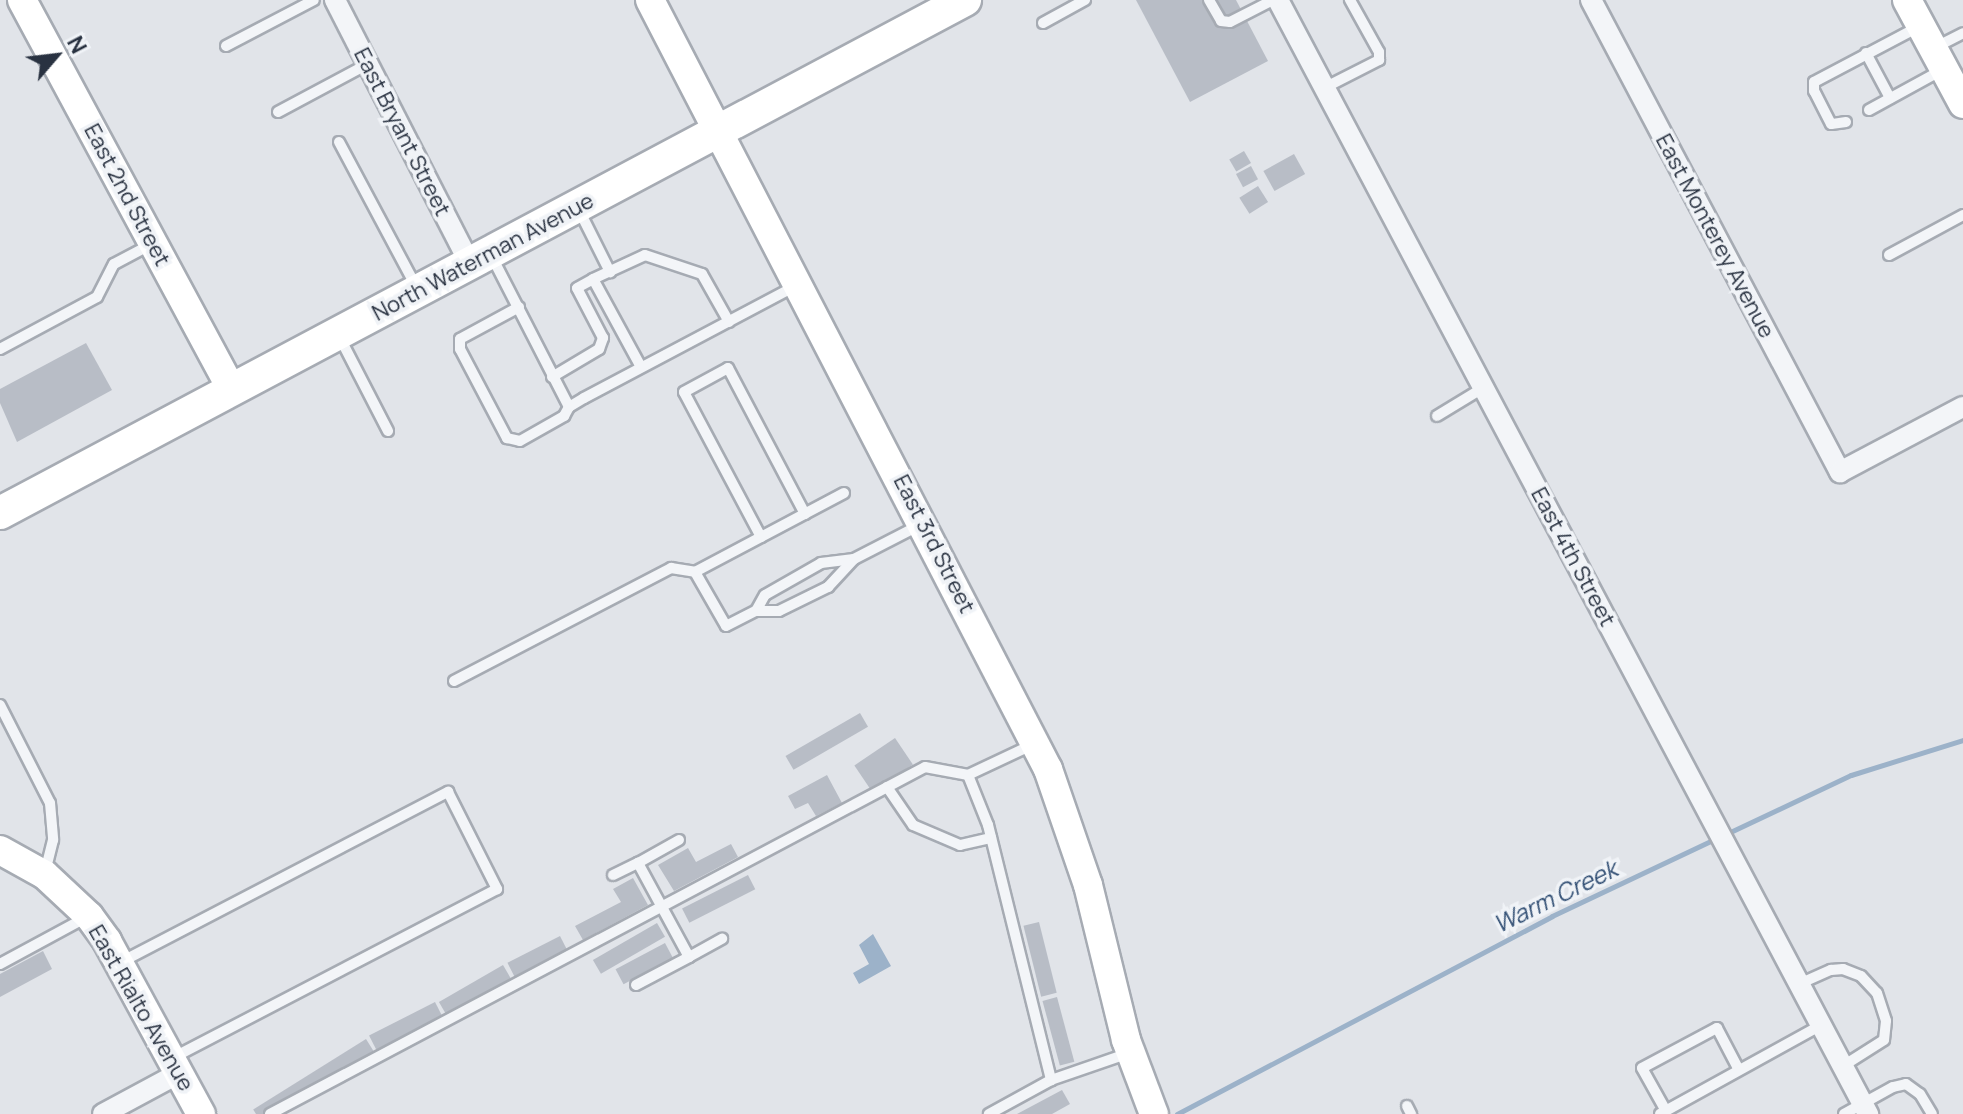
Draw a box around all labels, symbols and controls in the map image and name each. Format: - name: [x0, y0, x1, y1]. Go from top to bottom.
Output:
- north arrow: [16, 16, 96, 96]
- text: N: [60, 31, 94, 59]
- street label: East Bryant Street: [348, 44, 456, 220]
- street label: East 2nd Street: [78, 119, 176, 271]
- street label: East Monterey Avenue: [1650, 130, 1780, 342]
- street label: North Waterman Avenue: [368, 187, 598, 327]
- street label: East 3rd Street: [888, 471, 980, 617]
- street label: East 4th Street: [1525, 483, 1621, 631]
- water label: Warm Creek: [1488, 854, 1622, 938]
- street label: East Rialto Avenue: [83, 920, 199, 1096]

